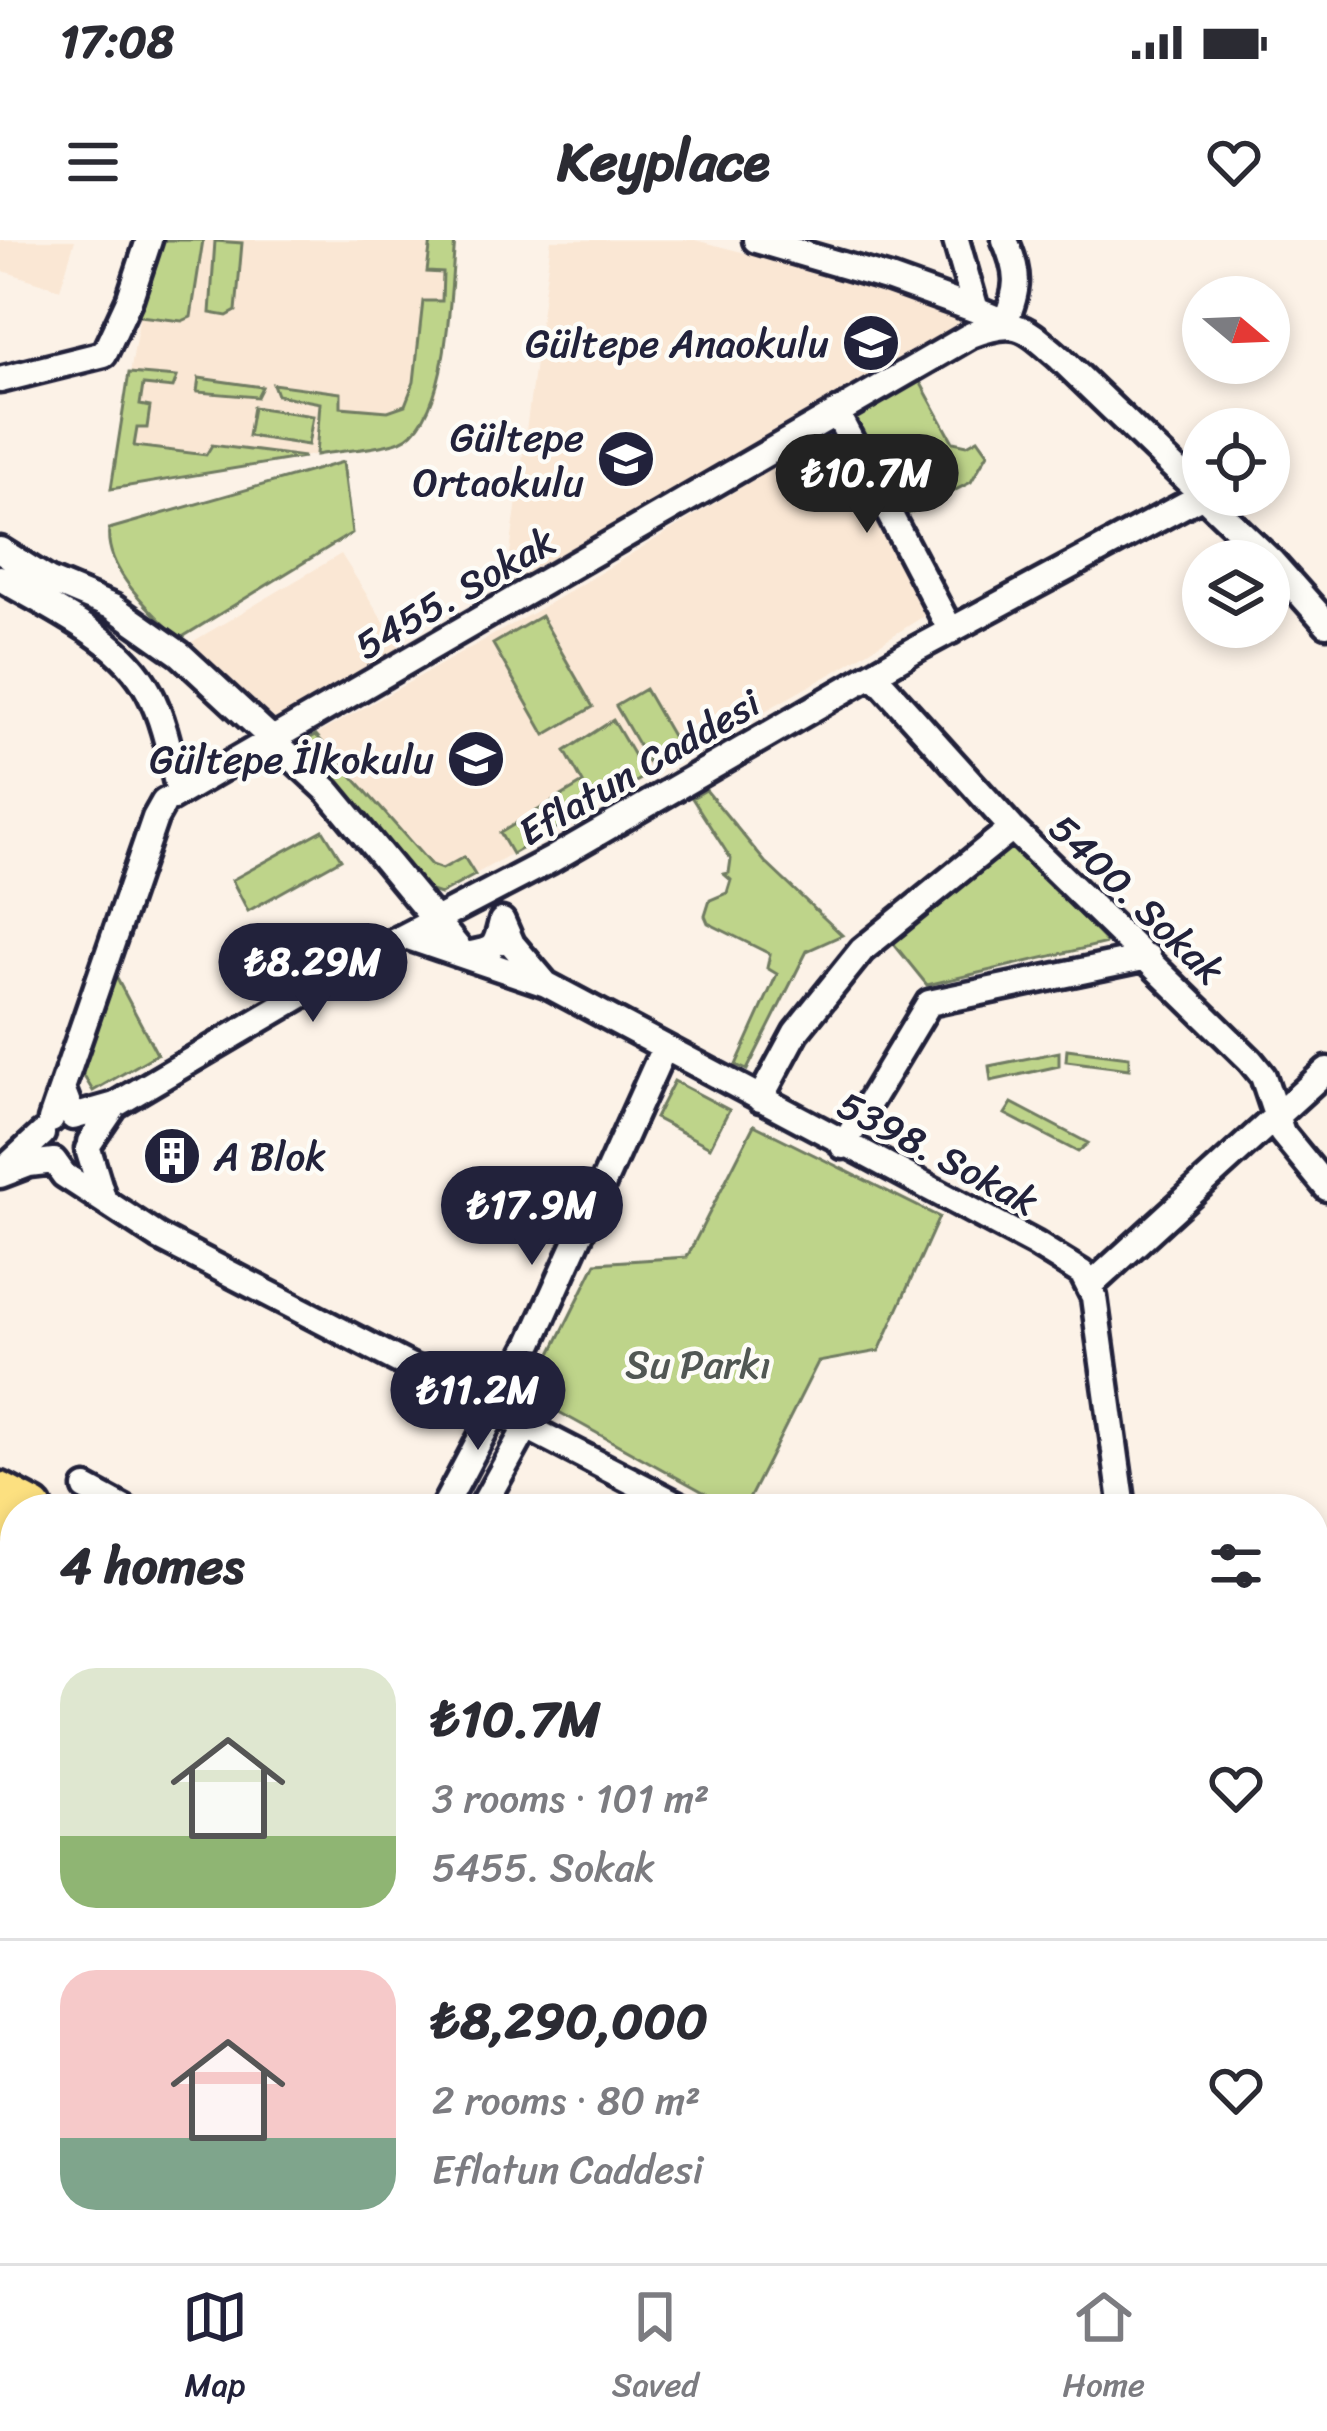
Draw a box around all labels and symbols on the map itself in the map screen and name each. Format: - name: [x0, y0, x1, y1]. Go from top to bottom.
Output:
- north arrow: [1182, 276, 1290, 384]
- place label: Gültepe Anaokulu: [525, 309, 829, 378]
- school or university icon: Gültepe Anaokulu: [840, 312, 902, 374]
- place label: Gültepe Ortaokulu: [413, 403, 584, 517]
- school or university icon: Gültepe Ortaokulu: [595, 428, 657, 490]
- pin: ₺10.7M: [769, 434, 965, 536]
- street label: 5455. Sokak: [341, 507, 569, 679]
- street label: Eflatun Caddesi: [504, 669, 775, 865]
- place label: Gültepe İlkokulu: [150, 725, 434, 794]
- school or university icon: Gültepe İlkokulu: [445, 728, 507, 790]
- street label: 5400. Sokak: [1032, 796, 1242, 1002]
- pin: ₺8.29M: [215, 923, 411, 1025]
- street label: 5398. Sokak: [825, 1071, 1052, 1235]
- place label: A Blok: [213, 1122, 326, 1191]
- building icon: A Blok: [141, 1125, 203, 1187]
- pin: ₺17.9M: [434, 1166, 630, 1268]
- park label: Su Parkı: [625, 1330, 771, 1399]
- pin: ₺11.2M: [380, 1351, 576, 1453]

